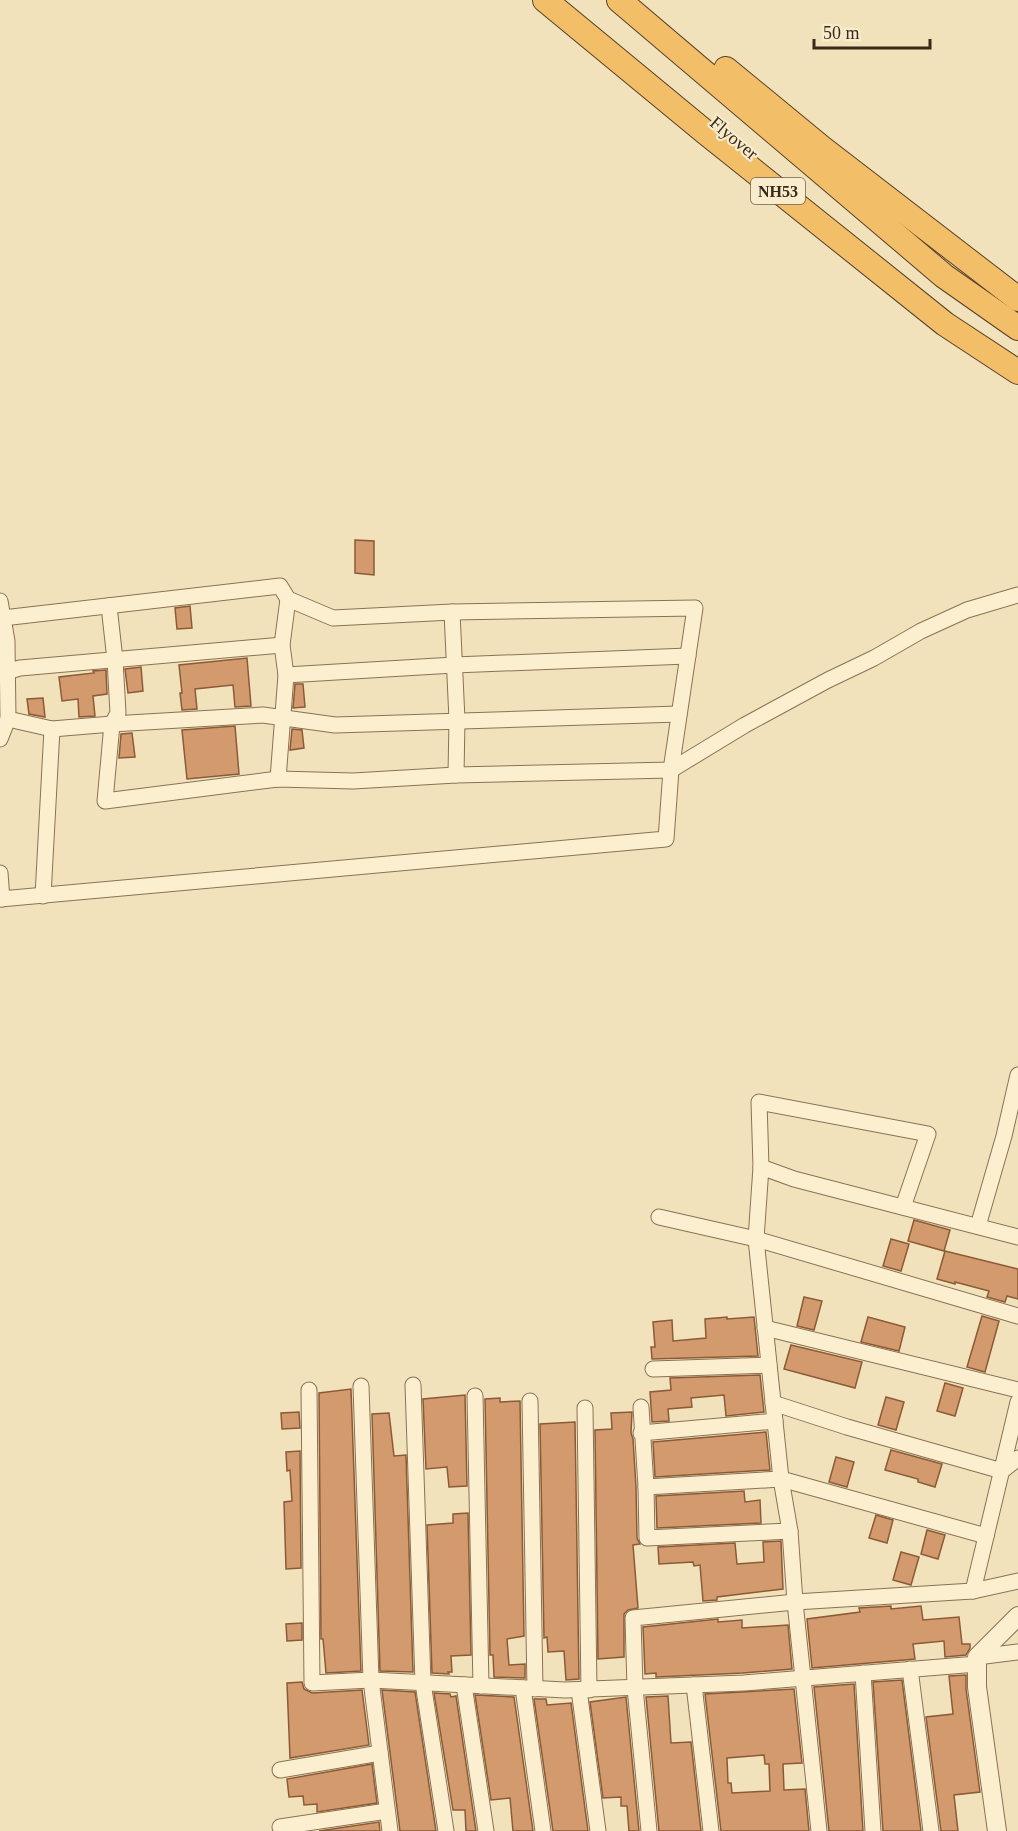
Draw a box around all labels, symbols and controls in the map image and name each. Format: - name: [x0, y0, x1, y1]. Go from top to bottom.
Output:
- scale bar: [814, 12, 930, 50]
- text: 50 m: [823, 23, 860, 43]
- street label: Flyover: [706, 112, 762, 164]
- road number: NH53: [751, 178, 805, 204]

